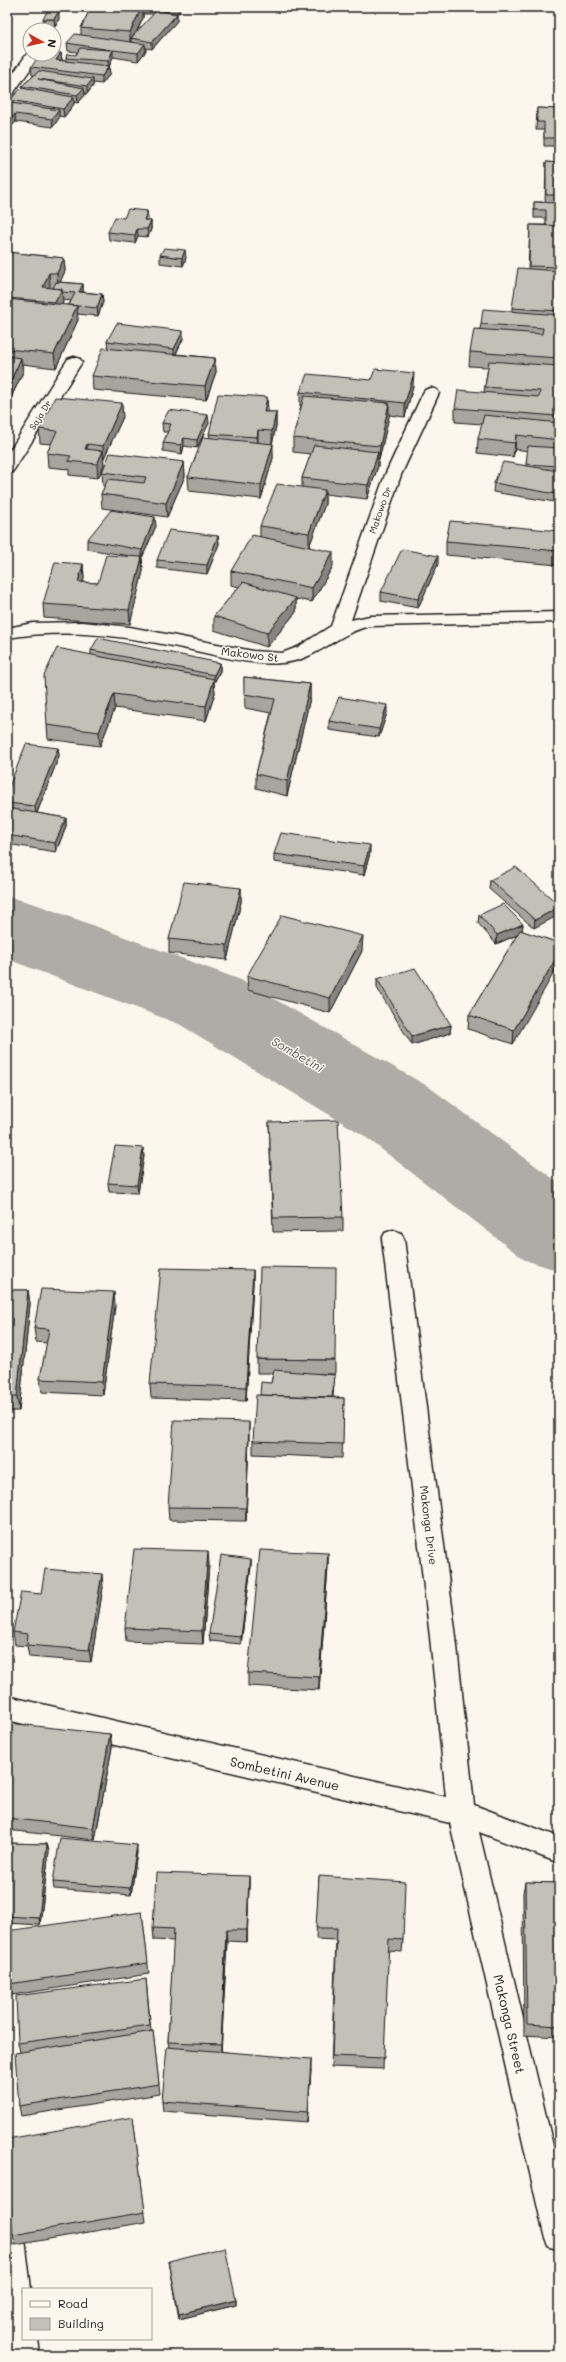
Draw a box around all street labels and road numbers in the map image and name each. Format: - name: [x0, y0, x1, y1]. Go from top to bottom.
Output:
- street label: Saja Dr: [27, 398, 53, 432]
- street label: Makowo Dr: [366, 485, 394, 535]
- street label: Makowo St: [220, 643, 280, 665]
- street label: Makonga Drive: [417, 1484, 441, 1566]
- street label: Sombetini Avenue: [229, 1752, 341, 1794]
- street label: Makonga Street: [490, 1973, 530, 2076]

